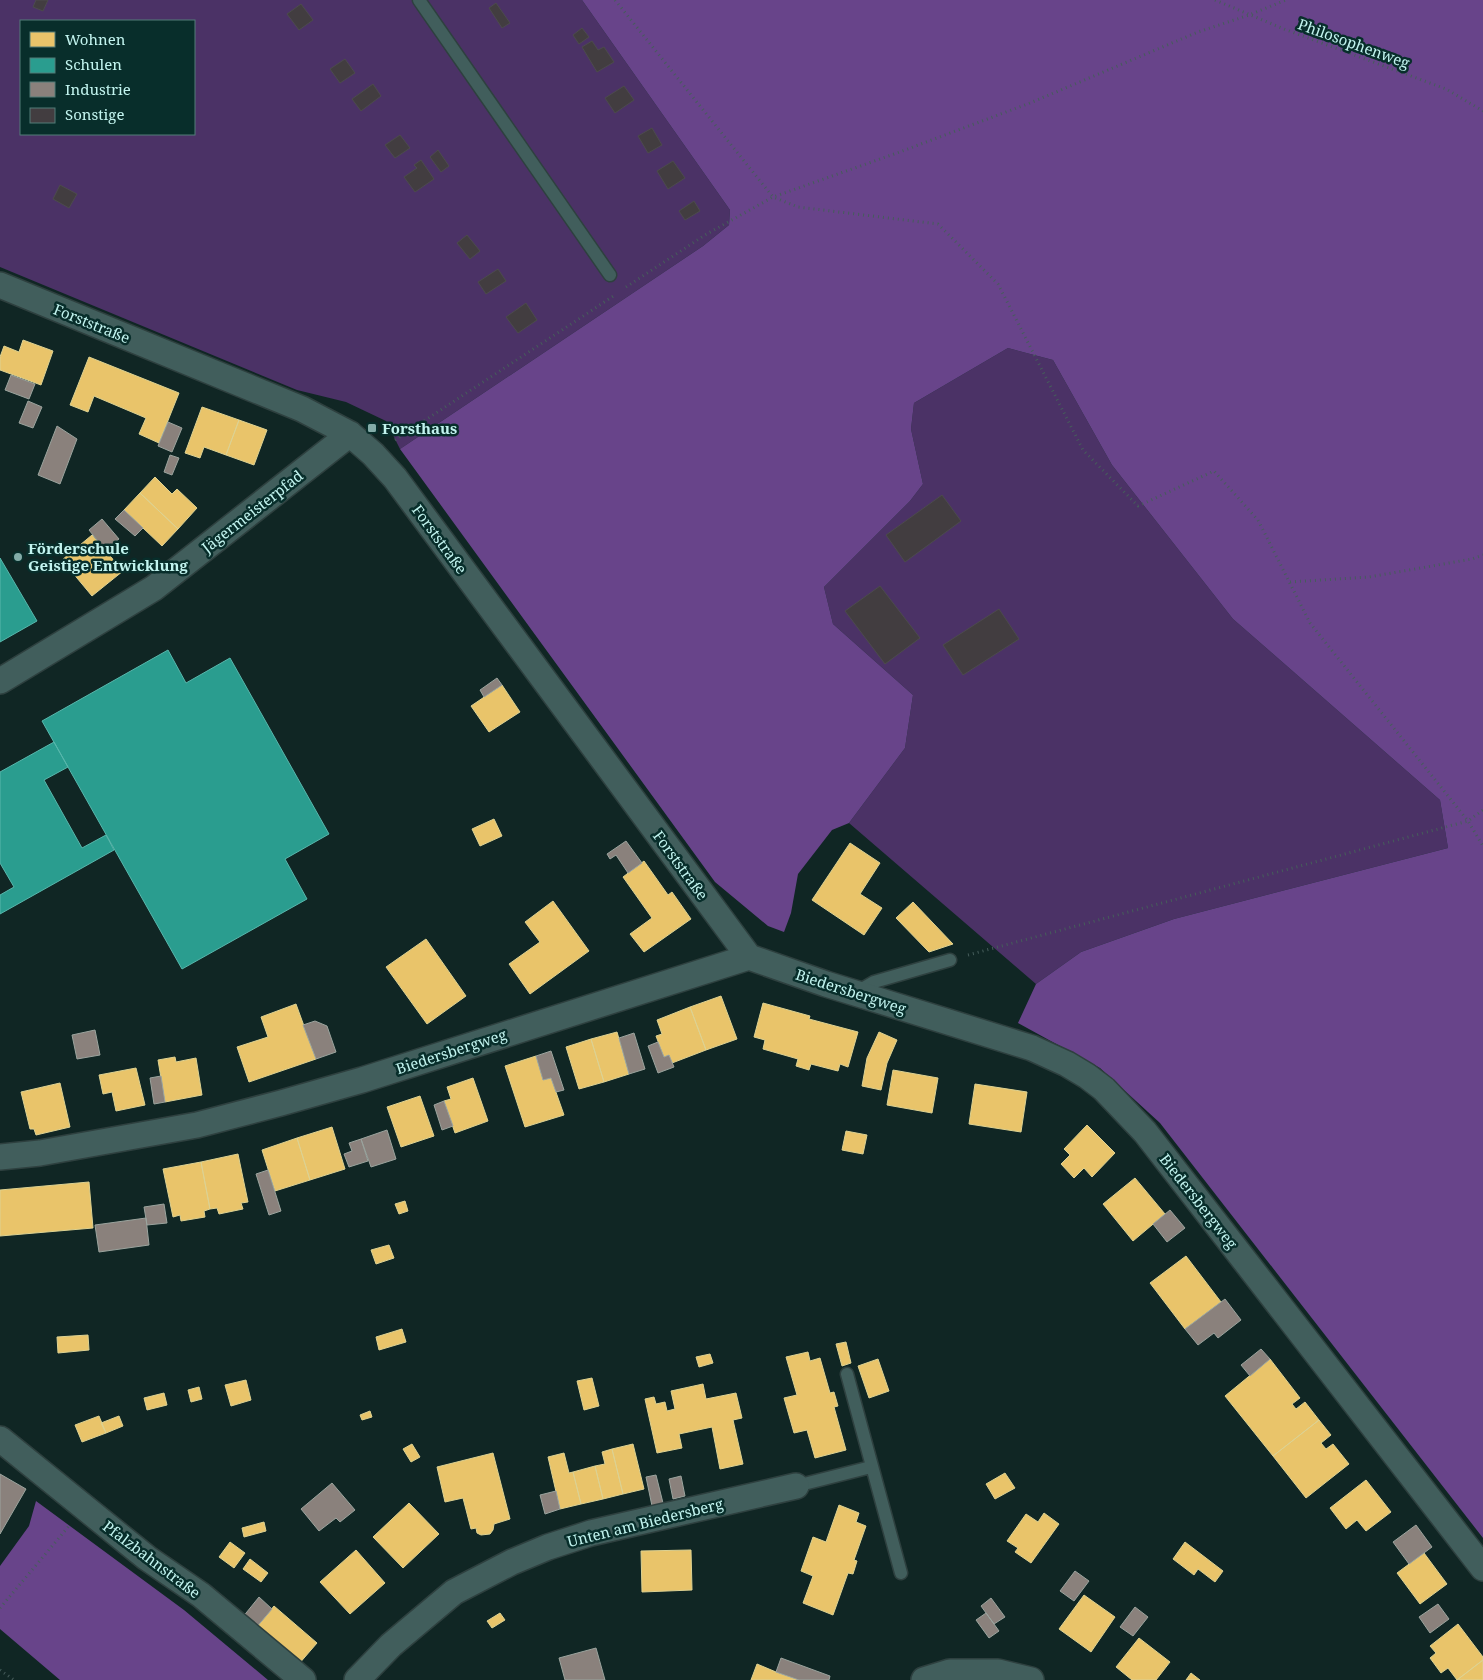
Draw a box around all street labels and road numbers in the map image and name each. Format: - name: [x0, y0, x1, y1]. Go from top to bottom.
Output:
- street label: Philosophenweg: [1295, 13, 1413, 73]
- street label: Forststraße: [51, 299, 133, 347]
- street label: Jägermeisterpfad: [196, 465, 307, 558]
- street label: Forststraße: [408, 500, 472, 578]
- street label: Forststraße: [649, 826, 713, 904]
- street label: Biedersbergweg: [793, 964, 909, 1018]
- street label: Biedersbergweg: [393, 1024, 509, 1078]
- street label: Biedersbergweg: [1156, 1149, 1242, 1253]
- street label: Unten am Biedersberg: [565, 1493, 725, 1551]
- street label: Pfalzbahnstraße: [99, 1516, 205, 1602]

